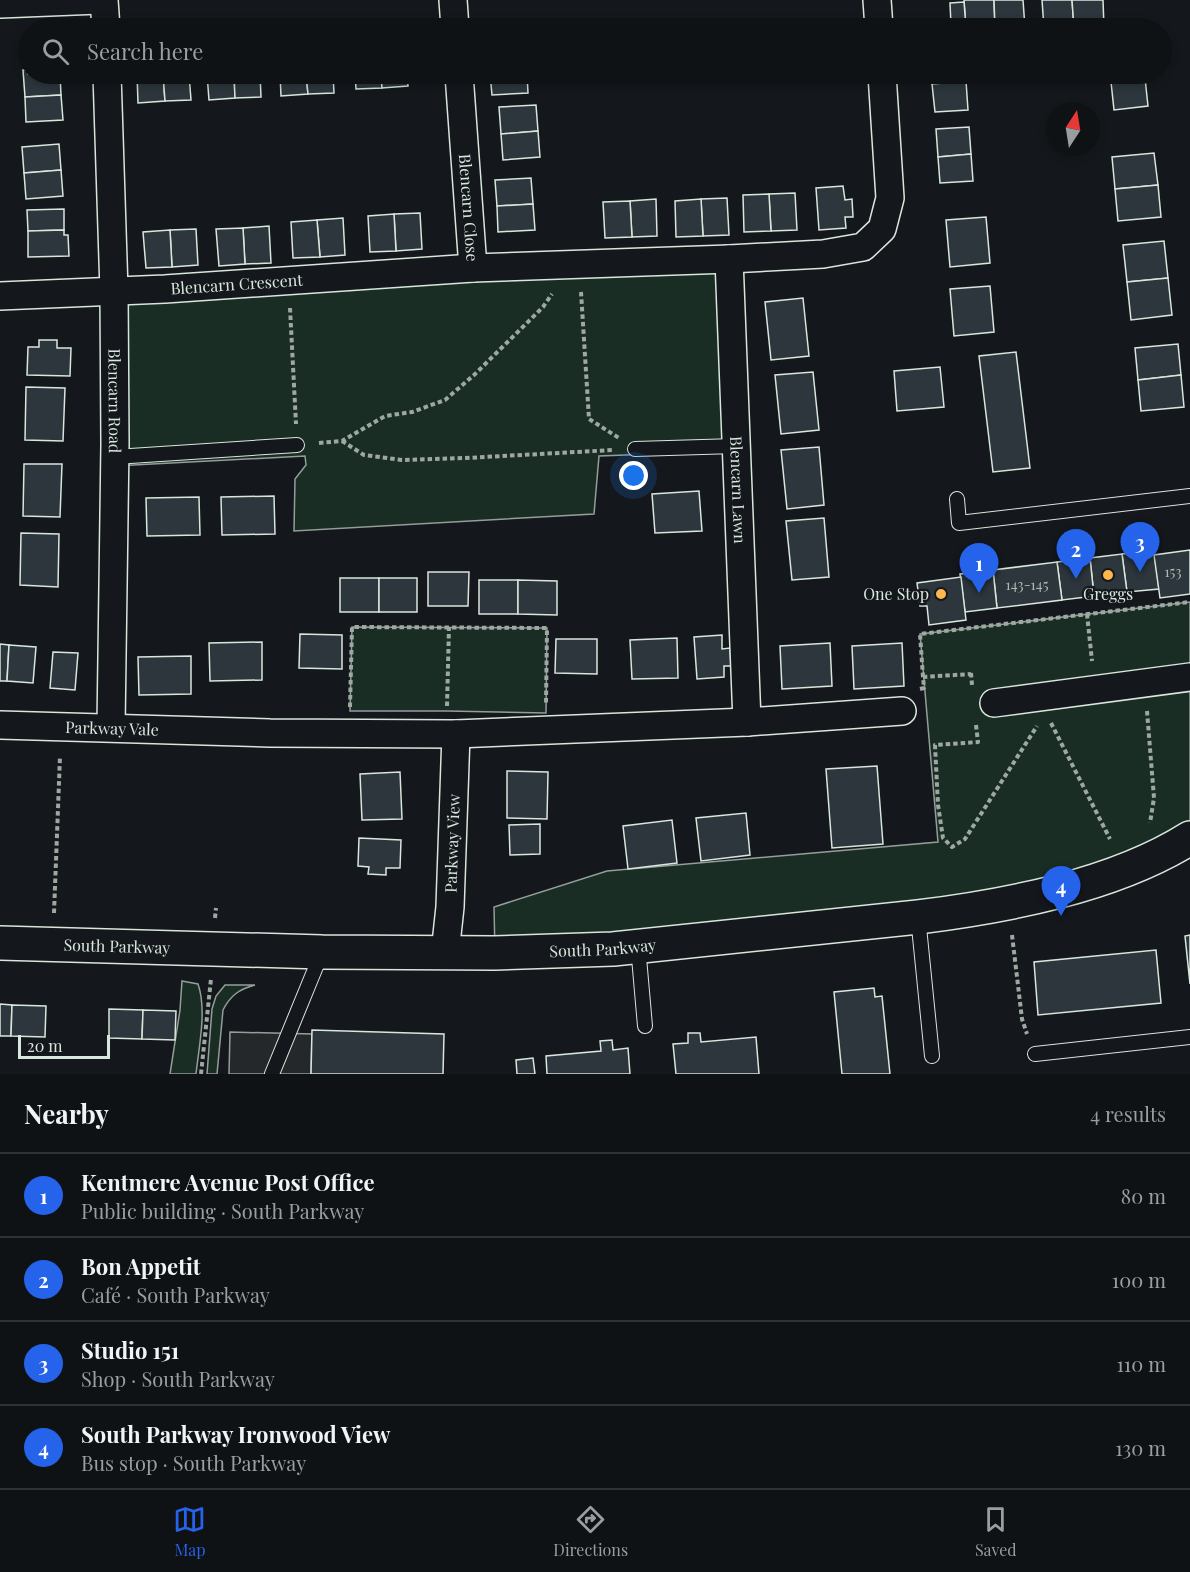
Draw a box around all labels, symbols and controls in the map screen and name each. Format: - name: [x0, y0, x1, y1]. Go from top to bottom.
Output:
- search box: [18, 18, 1172, 84]
- icon: search: [39, 35, 72, 68]
- text: Search here: [87, 36, 203, 66]
- north arrow: [1046, 102, 1100, 156]
- street label: Blencarn Close: [455, 153, 483, 262]
- street label: Blencarn Crescent: [170, 269, 304, 299]
- street label: Blencarn Road: [104, 348, 126, 453]
- street label: Blencarn Lawn: [726, 436, 751, 544]
- your location: [619, 461, 648, 490]
- pin: 3: [1120, 522, 1160, 572]
- pin: 2: [1056, 530, 1096, 579]
- pin: 1: [960, 544, 998, 593]
- house number: 153: [1164, 562, 1182, 581]
- marker: Greggs: [1101, 568, 1115, 582]
- house number: 143-145: [1005, 575, 1049, 594]
- place label: One Stop: [863, 583, 929, 604]
- place label: Greggs: [1083, 583, 1133, 604]
- marker: One Stop: [934, 587, 948, 601]
- street label: Parkway Vale: [65, 716, 159, 740]
- street label: Parkway View: [440, 793, 464, 893]
- pin: 4: [1042, 866, 1080, 916]
- street label: South Parkway: [63, 934, 171, 958]
- street label: South Parkway: [549, 934, 657, 961]
- scale bar: [18, 1032, 110, 1060]
- text: 20 m: [27, 1035, 62, 1056]
- text: Nearby: [24, 1096, 109, 1131]
- text: 4 results: [1090, 1100, 1166, 1127]
- text: Kentmere Avenue Post Office: [81, 1167, 375, 1197]
- text: 1: [40, 1182, 47, 1209]
- text: 80 m: [1121, 1182, 1166, 1209]
- text: Public building · South Parkway: [81, 1197, 364, 1224]
- text: Bon Appetit: [81, 1251, 201, 1281]
- text: 2: [38, 1266, 49, 1293]
- text: 100 m: [1112, 1266, 1166, 1293]
- text: Café · South Parkway: [81, 1281, 270, 1308]
- text: Studio 151: [81, 1335, 179, 1365]
- text: 3: [39, 1350, 48, 1377]
- text: 110 m: [1116, 1350, 1166, 1377]
- text: Shop · South Parkway: [81, 1365, 275, 1392]
- text: South Parkway Ironwood View: [81, 1419, 390, 1449]
- text: 4: [38, 1434, 49, 1461]
- text: 130 m: [1115, 1434, 1166, 1461]
- text: Bus stop · South Parkway: [81, 1449, 306, 1476]
- tab: Map: [173, 1503, 206, 1560]
- tab: Directions: [553, 1503, 628, 1560]
- tab: Saved: [975, 1503, 1017, 1560]

